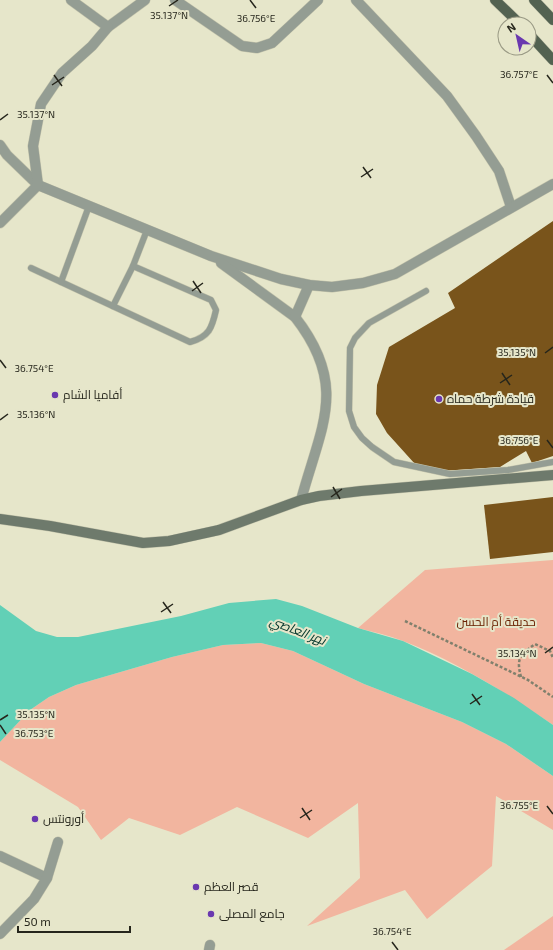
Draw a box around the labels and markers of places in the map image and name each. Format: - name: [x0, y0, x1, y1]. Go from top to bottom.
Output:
- place label: أفاميا الشام: [63, 387, 122, 403]
- marker: أفاميا الشام: [50, 390, 60, 400]
- place label: قيادة شرطة حماه: [447, 391, 534, 406]
- marker: قيادة شرطة حماه: [434, 394, 444, 404]
- place label: أورونتس: [43, 811, 84, 826]
- marker: أورونتس: [30, 814, 40, 824]
- place label: قصر العظم: [204, 879, 258, 895]
- marker: قصر العظم: [191, 882, 201, 892]
- place label: جامع المصلى: [219, 906, 285, 922]
- marker: جامع المصلى: [206, 909, 216, 919]

